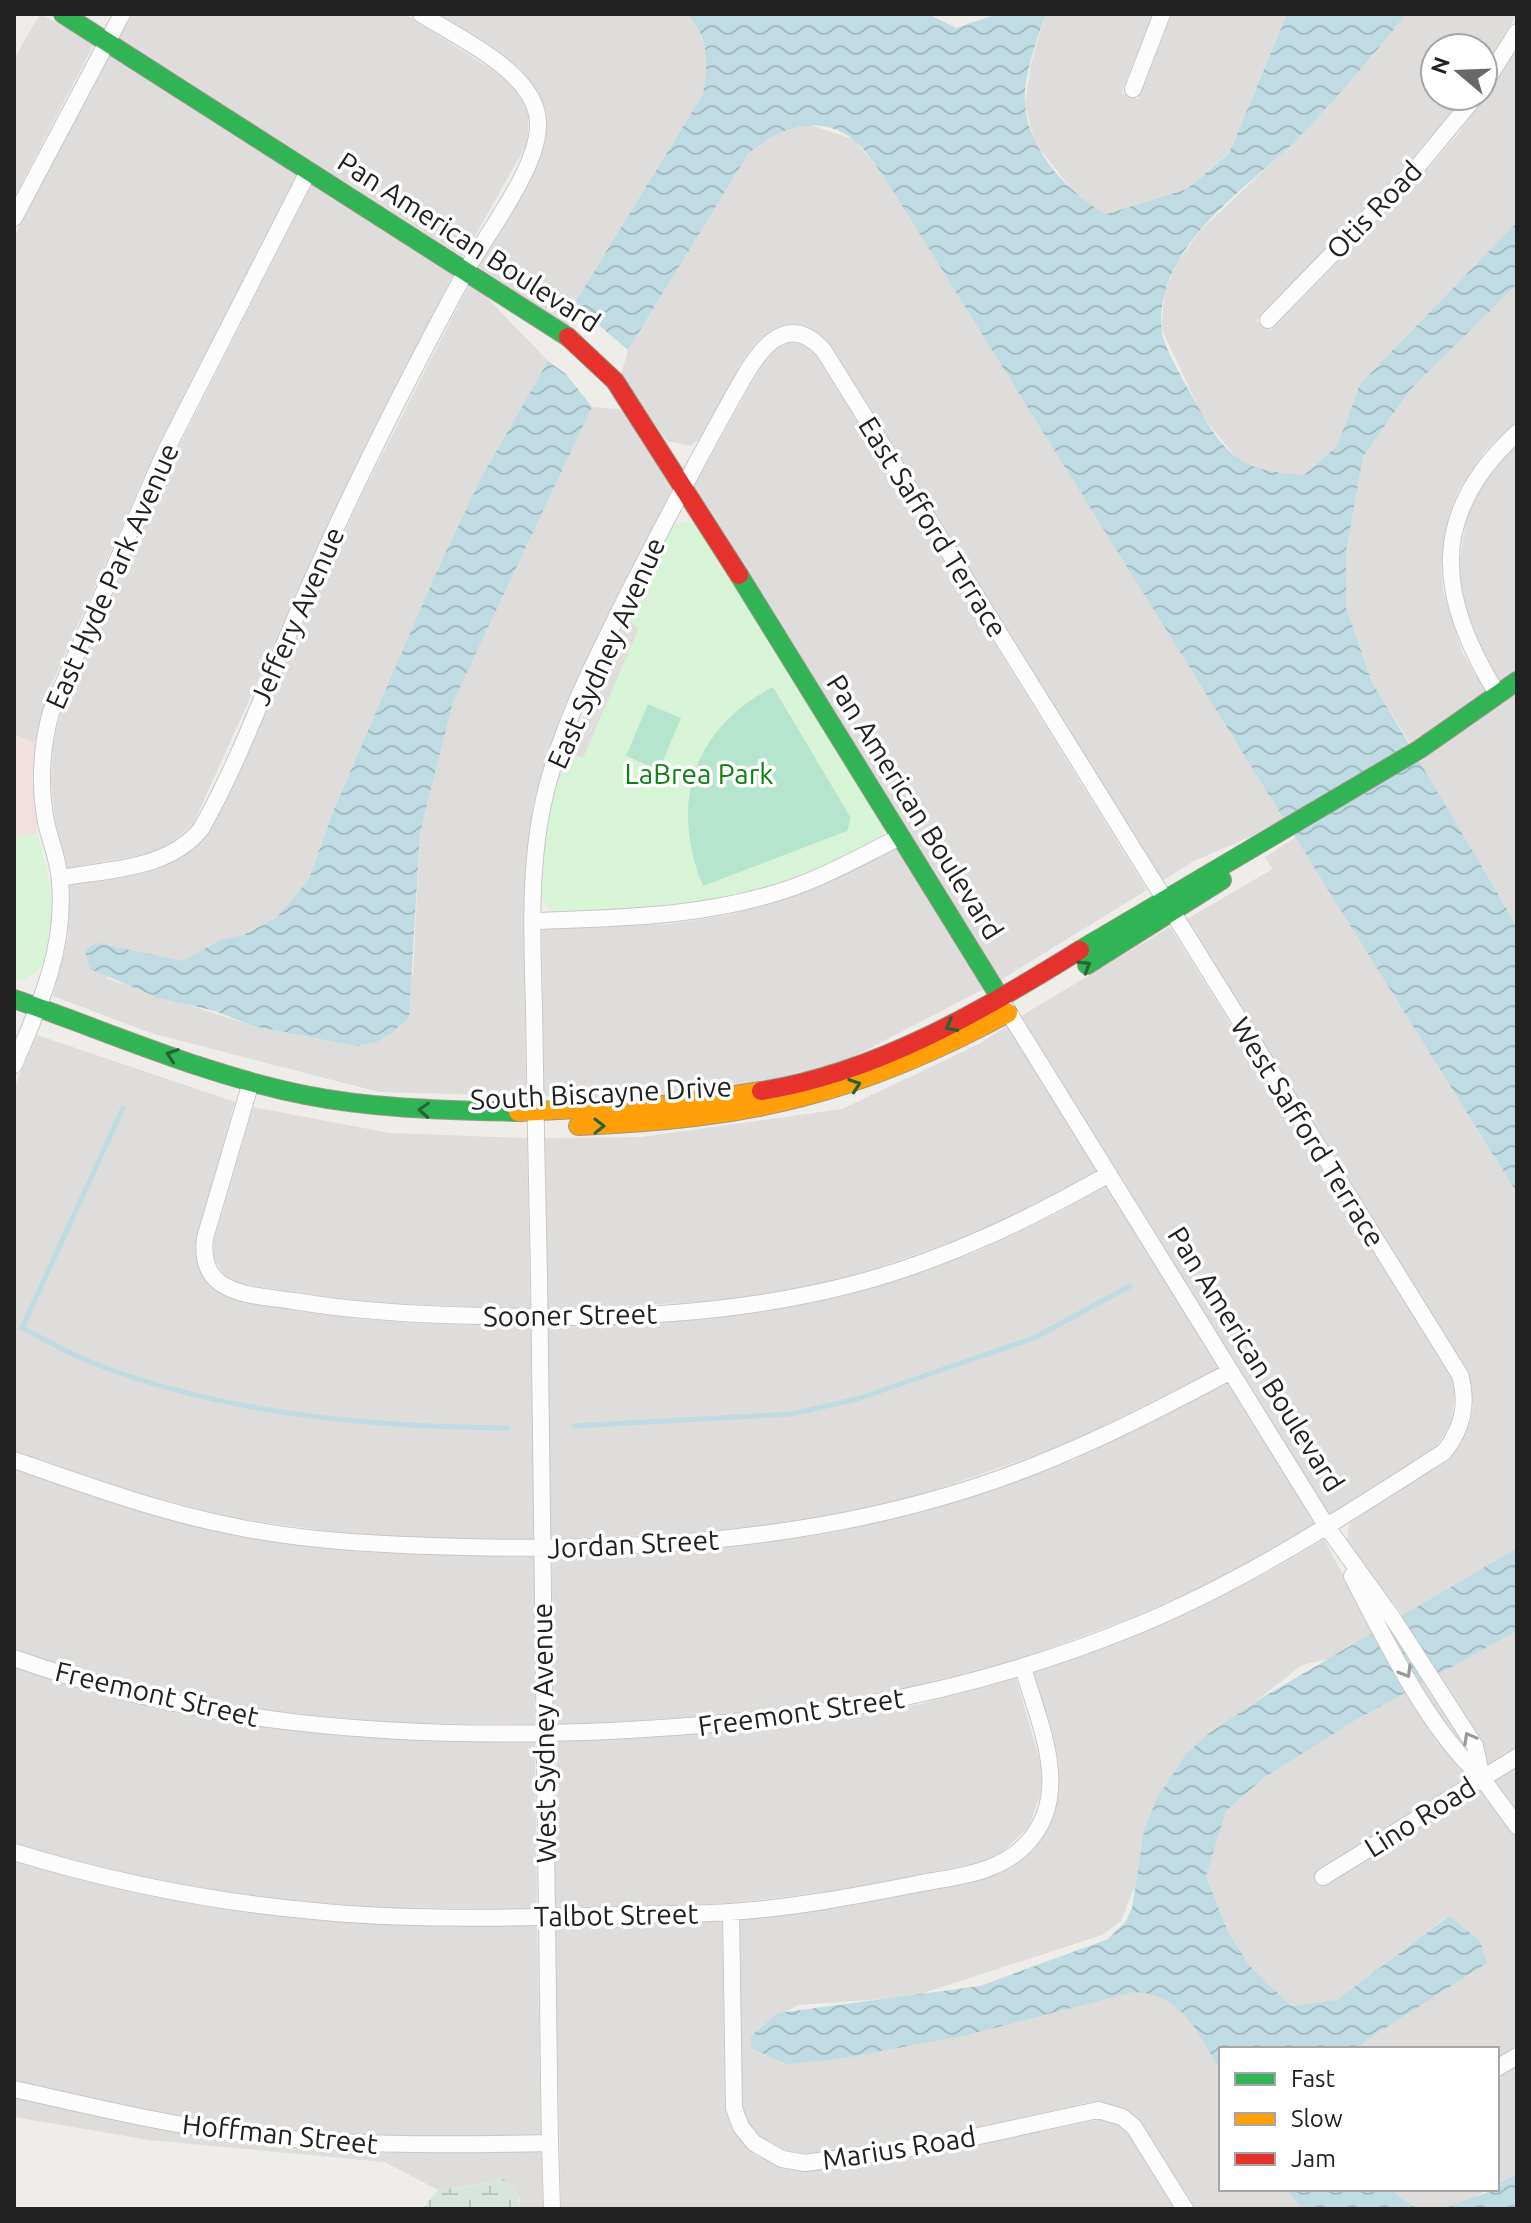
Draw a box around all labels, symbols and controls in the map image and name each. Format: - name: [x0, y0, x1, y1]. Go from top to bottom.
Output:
- north arrow: [1419, 32, 1499, 112]
- text: N: [1425, 53, 1454, 77]
- street label: Pan American Boulevard: [332, 145, 606, 338]
- street label: Otis Road: [1320, 155, 1427, 265]
- street label: East Safford Terrace: [853, 411, 1014, 642]
- street label: East Hyde Park Avenue: [39, 438, 184, 713]
- street label: Jeffery Avenue: [243, 522, 350, 710]
- street label: East Sydney Avenue: [541, 533, 670, 773]
- street label: Pan American Boulevard: [821, 669, 1010, 945]
- park label: LaBrea Park: [625, 758, 773, 789]
- one-way arrow: [1076, 960, 1091, 976]
- street label: West Safford Terrace: [1225, 1011, 1392, 1252]
- one-way arrow: [945, 1016, 960, 1031]
- one-way arrow: [166, 1048, 180, 1064]
- street label: South Biscayne Drive: [469, 1070, 733, 1115]
- one-way arrow: [847, 1079, 861, 1095]
- one-way arrow: [417, 1102, 430, 1119]
- one-way arrow: [593, 1117, 606, 1134]
- street label: Pan American Boulevard: [1162, 1221, 1351, 1497]
- street label: Sooner Street: [483, 1297, 657, 1332]
- street label: Jordan Street: [546, 1524, 720, 1563]
- street label: West Sydney Avenue: [526, 1603, 561, 1863]
- street label: Freemont Street: [52, 1655, 262, 1732]
- one-way arrow: [1396, 1663, 1411, 1678]
- street label: Freemont Street: [696, 1682, 906, 1741]
- one-way arrow: [1463, 1733, 1479, 1747]
- street label: Lino Road: [1359, 1770, 1481, 1863]
- street label: Talbot Street: [533, 1898, 699, 1931]
- legend: [1219, 2047, 1499, 2191]
- text: Fast: [1291, 2065, 1335, 2092]
- text: Slow: [1291, 2105, 1343, 2132]
- street label: Hoffman Street: [181, 2108, 379, 2159]
- street label: Marius Road: [820, 2120, 978, 2175]
- text: Jam: [1291, 2145, 1336, 2172]

